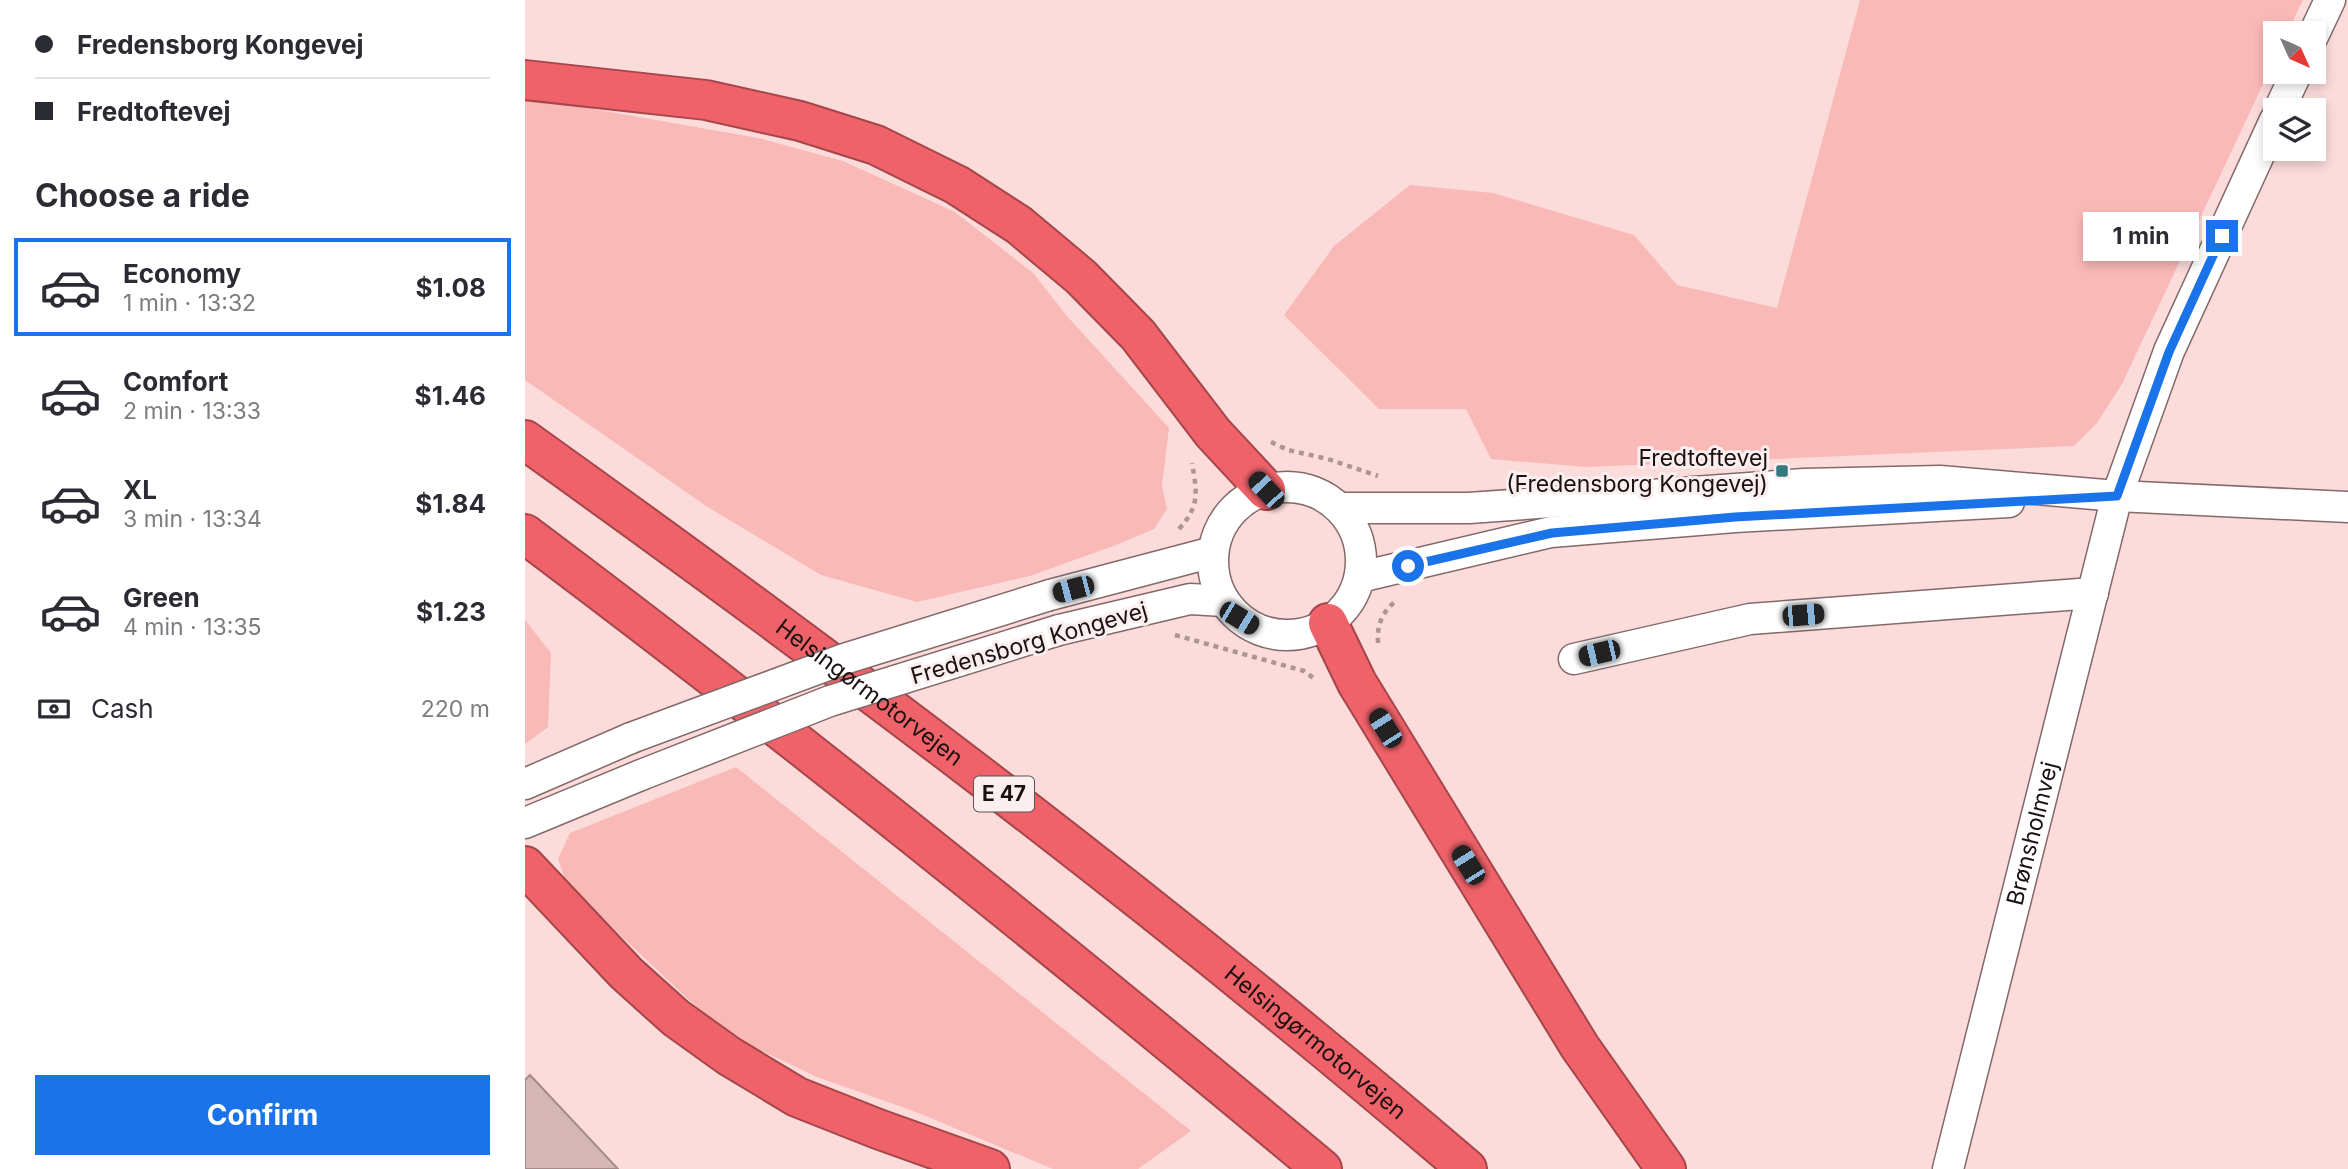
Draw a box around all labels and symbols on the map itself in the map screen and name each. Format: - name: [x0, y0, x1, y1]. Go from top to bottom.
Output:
- north arrow: [2263, 21, 2326, 84]
- callout: 1 min: [2082, 212, 2197, 260]
- route end: [2206, 220, 2238, 252]
- place label: Fredtoftevej (Fredensborg Kongevej): [1506, 444, 1768, 498]
- marker: Fredtoftevej (Fredensborg Kongevej): [1774, 463, 1790, 479]
- car: [1244, 467, 1289, 513]
- route start: [1392, 550, 1424, 582]
- car: [1050, 573, 1097, 605]
- street label: Fredensborg Kongevej: [907, 596, 1151, 690]
- car: [1216, 598, 1263, 638]
- car: [1782, 603, 1825, 627]
- street label: Helsingørmotorvejen: [770, 613, 969, 772]
- car: [1577, 638, 1622, 668]
- car: [1365, 705, 1406, 751]
- street label: Brønsholmvej: [2001, 759, 2064, 908]
- road number: E 47: [974, 776, 1034, 812]
- car: [1448, 842, 1489, 888]
- street label: Helsingørmotorvejen: [1219, 959, 1412, 1125]

